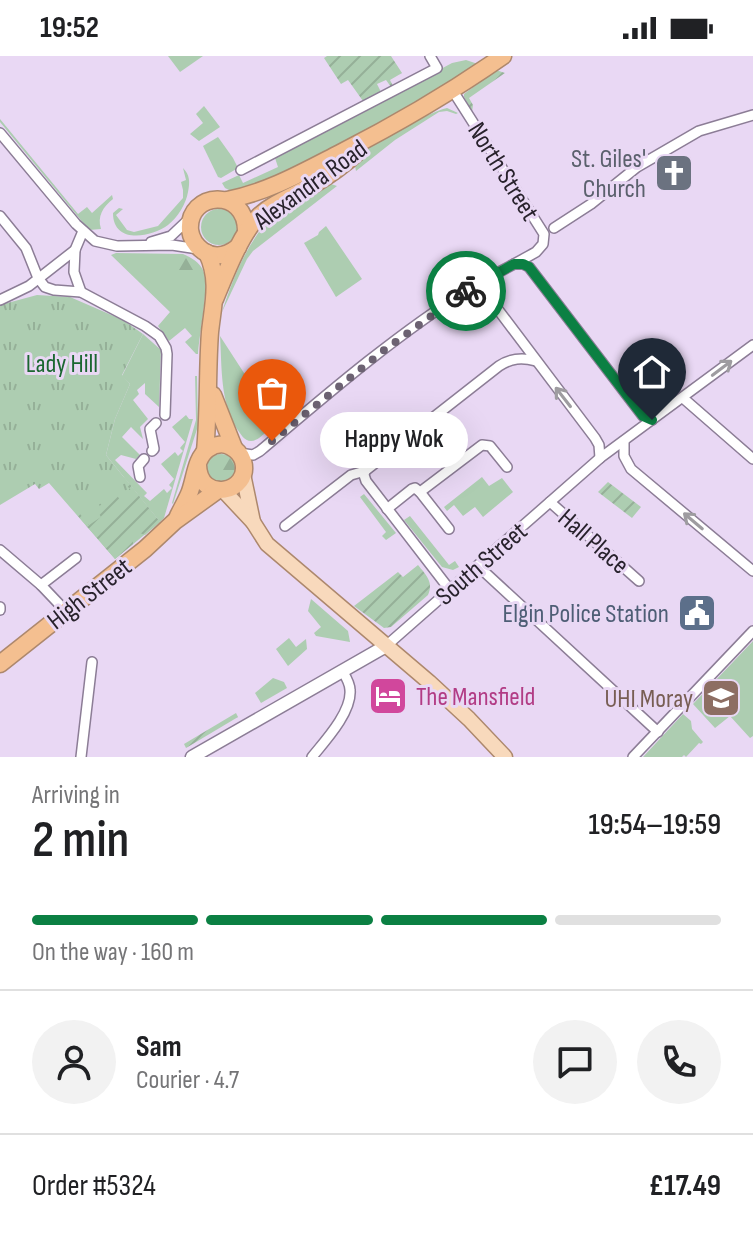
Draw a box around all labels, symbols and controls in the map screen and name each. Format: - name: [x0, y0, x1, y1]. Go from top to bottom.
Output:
- text: 19:52: [40, 10, 99, 46]
- street label: North Street: [460, 117, 545, 227]
- street label: Alexandra Road: [247, 134, 374, 237]
- place label: St. Giles' Church: [571, 144, 646, 205]
- church icon: St. Giles' Church: [653, 152, 695, 194]
- courier: [426, 251, 506, 331]
- icon: bike: [444, 269, 488, 313]
- pin: [618, 338, 686, 420]
- park label: Lady Hill: [26, 349, 98, 380]
- icon: home: [630, 350, 674, 394]
- pin: [238, 359, 306, 441]
- one-way arrow: [711, 360, 732, 377]
- icon: bag: [250, 371, 294, 415]
- one-way arrow: [555, 387, 572, 408]
- callout: Happy Wok: [320, 413, 468, 469]
- text: Happy Wok: [344, 424, 444, 455]
- street label: Hall Place: [551, 503, 635, 581]
- one-way arrow: [683, 512, 704, 530]
- street label: South Street: [430, 516, 534, 612]
- street label: High Street: [42, 552, 138, 637]
- public building icon: Elgin Police Station: [676, 592, 718, 634]
- place label: Elgin Police Station: [502, 599, 669, 630]
- hotel icon: The Mansfield: [367, 675, 409, 717]
- school or university icon: UHI Moray: [700, 677, 742, 719]
- place label: The Mansfield: [416, 682, 535, 713]
- place label: UHI Moray: [604, 684, 693, 715]
- text: Arriving in: [32, 780, 120, 811]
- text: 19:54–19:59: [589, 807, 721, 843]
- text: 2 min: [32, 809, 129, 872]
- text: On the way · 160 m: [32, 937, 194, 968]
- button: person: [32, 1020, 116, 1104]
- button: chat: [533, 1020, 617, 1104]
- button: phone: [637, 1020, 721, 1104]
- text: Sam: [136, 1029, 182, 1065]
- text: Courier · 4.7: [136, 1065, 239, 1096]
- text: Order #5324: [32, 1168, 156, 1204]
- text: £17.49: [649, 1168, 721, 1204]

